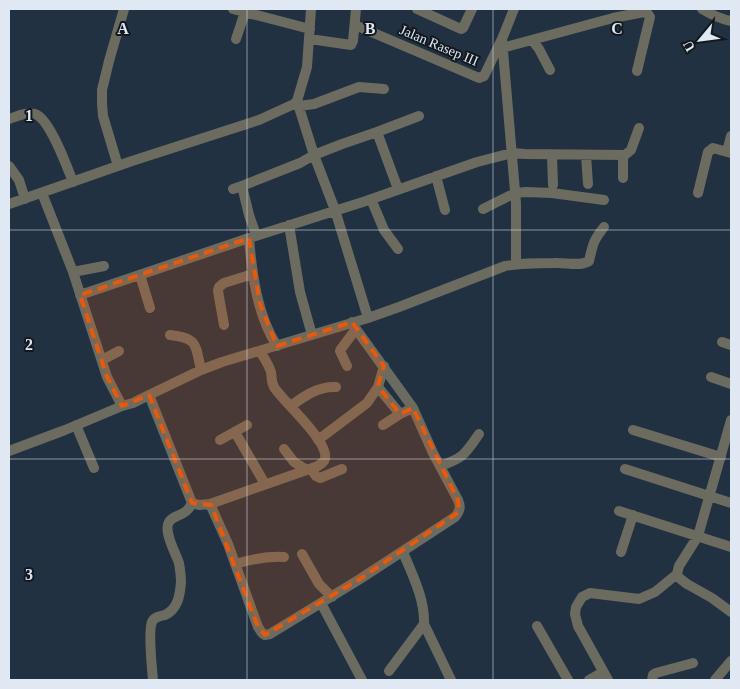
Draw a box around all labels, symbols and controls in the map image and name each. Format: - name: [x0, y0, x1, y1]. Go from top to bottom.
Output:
- north arrow: [675, 15, 725, 65]
- text: A: [117, 20, 129, 37]
- text: B: [365, 20, 376, 37]
- text: C: [611, 20, 623, 37]
- street label: Jalan Rasep III: [397, 22, 481, 69]
- text: U: [680, 38, 698, 54]
- text: 1: [25, 107, 33, 124]
- text: 2: [25, 336, 33, 353]
- text: 3: [25, 566, 33, 583]

